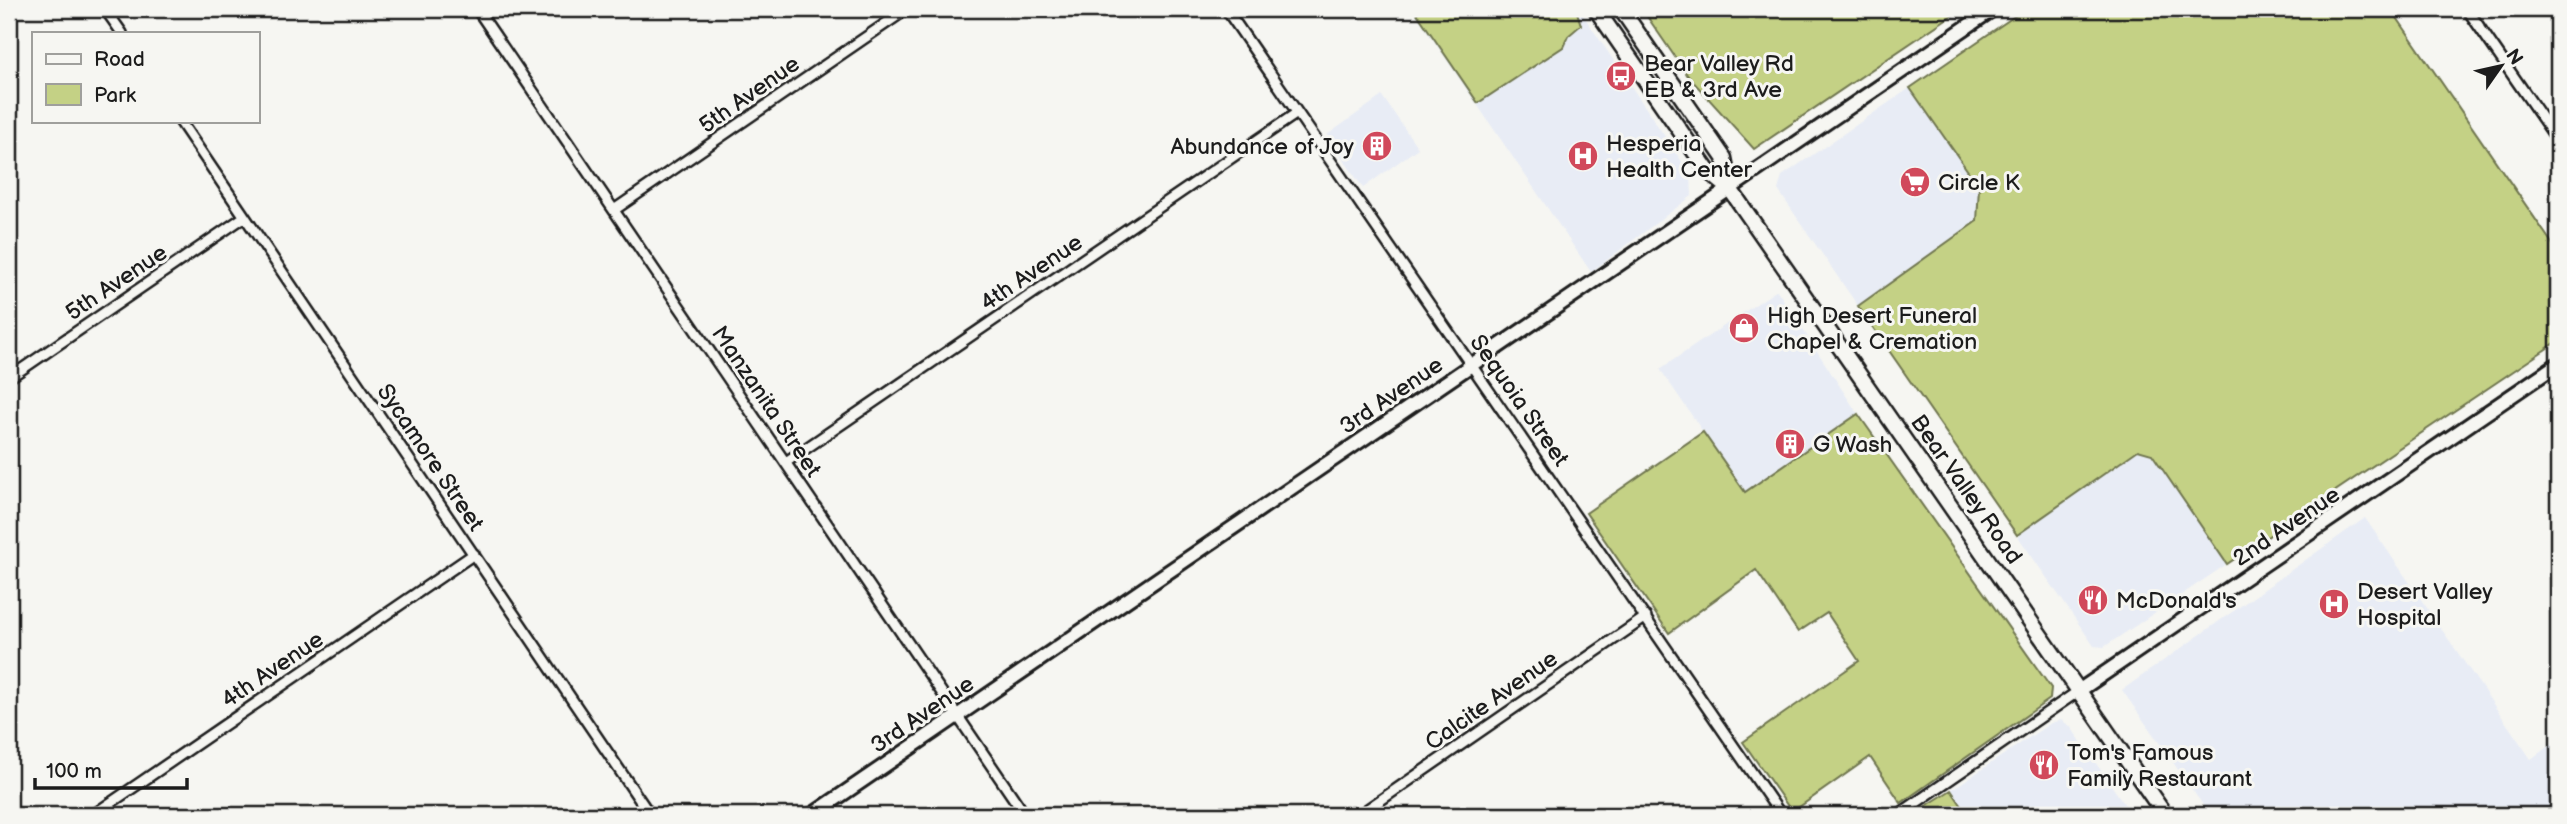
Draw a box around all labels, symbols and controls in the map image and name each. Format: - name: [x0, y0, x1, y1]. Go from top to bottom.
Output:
- legend: [32, 32, 259, 122]
- north arrow: [2466, 32, 2536, 102]
- text: N: [2500, 45, 2527, 70]
- text: Road: [94, 47, 145, 72]
- street label: 5th Avenue: [694, 50, 805, 140]
- place label: Bear Valley Rd EB & 3rd Ave: [1644, 50, 1794, 104]
- bus stop icon: Bear Valley Rd EB & 3rd Ave: [1604, 59, 1638, 93]
- text: Park: [94, 83, 137, 108]
- building icon: Abundance of Joy: [1360, 129, 1394, 163]
- place label: Hesperia Health Center: [1606, 130, 1753, 184]
- place label: Abundance of Joy: [1170, 133, 1355, 161]
- hospital icon: Hesperia Health Center: [1566, 139, 1600, 173]
- supermarket icon: Circle K: [1898, 165, 1932, 199]
- place label: Circle K: [1938, 169, 2020, 197]
- street label: 4th Avenue: [975, 228, 1088, 317]
- street label: 5th Avenue: [60, 239, 173, 327]
- place label: High Desert Funeral Chapel & Cremation: [1767, 302, 1977, 356]
- shop icon: High Desert Funeral Chapel & Cremation: [1727, 311, 1761, 345]
- street label: Manzanita Street: [705, 321, 827, 482]
- street label: Sequoia Street: [1463, 329, 1575, 472]
- street label: 3rd Avenue: [1335, 351, 1449, 441]
- street label: Sycamore Street: [371, 379, 490, 536]
- street label: Bear Valley Road: [1904, 409, 2028, 570]
- building icon: G Wash: [1773, 427, 1807, 461]
- place label: G Wash: [1813, 431, 1892, 459]
- street label: 2nd Avenue: [2228, 481, 2345, 573]
- place label: Desert Valley Hospital: [2357, 578, 2493, 632]
- restaurant icon: McDonald's: [2076, 583, 2110, 617]
- place label: McDonald's: [2116, 587, 2237, 615]
- hospital icon: Desert Valley Hospital: [2317, 587, 2351, 621]
- street label: 4th Avenue: [216, 625, 329, 714]
- street label: Calcite Avenue: [1420, 645, 1563, 757]
- street label: 3rd Avenue: [866, 670, 980, 760]
- place label: Tom's Famous Family Restaurant: [2067, 739, 2252, 793]
- scale bar: [35, 747, 187, 791]
- restaurant icon: Tom's Famous Family Restaurant: [2027, 748, 2061, 782]
- text: 100 m: [46, 759, 102, 784]

